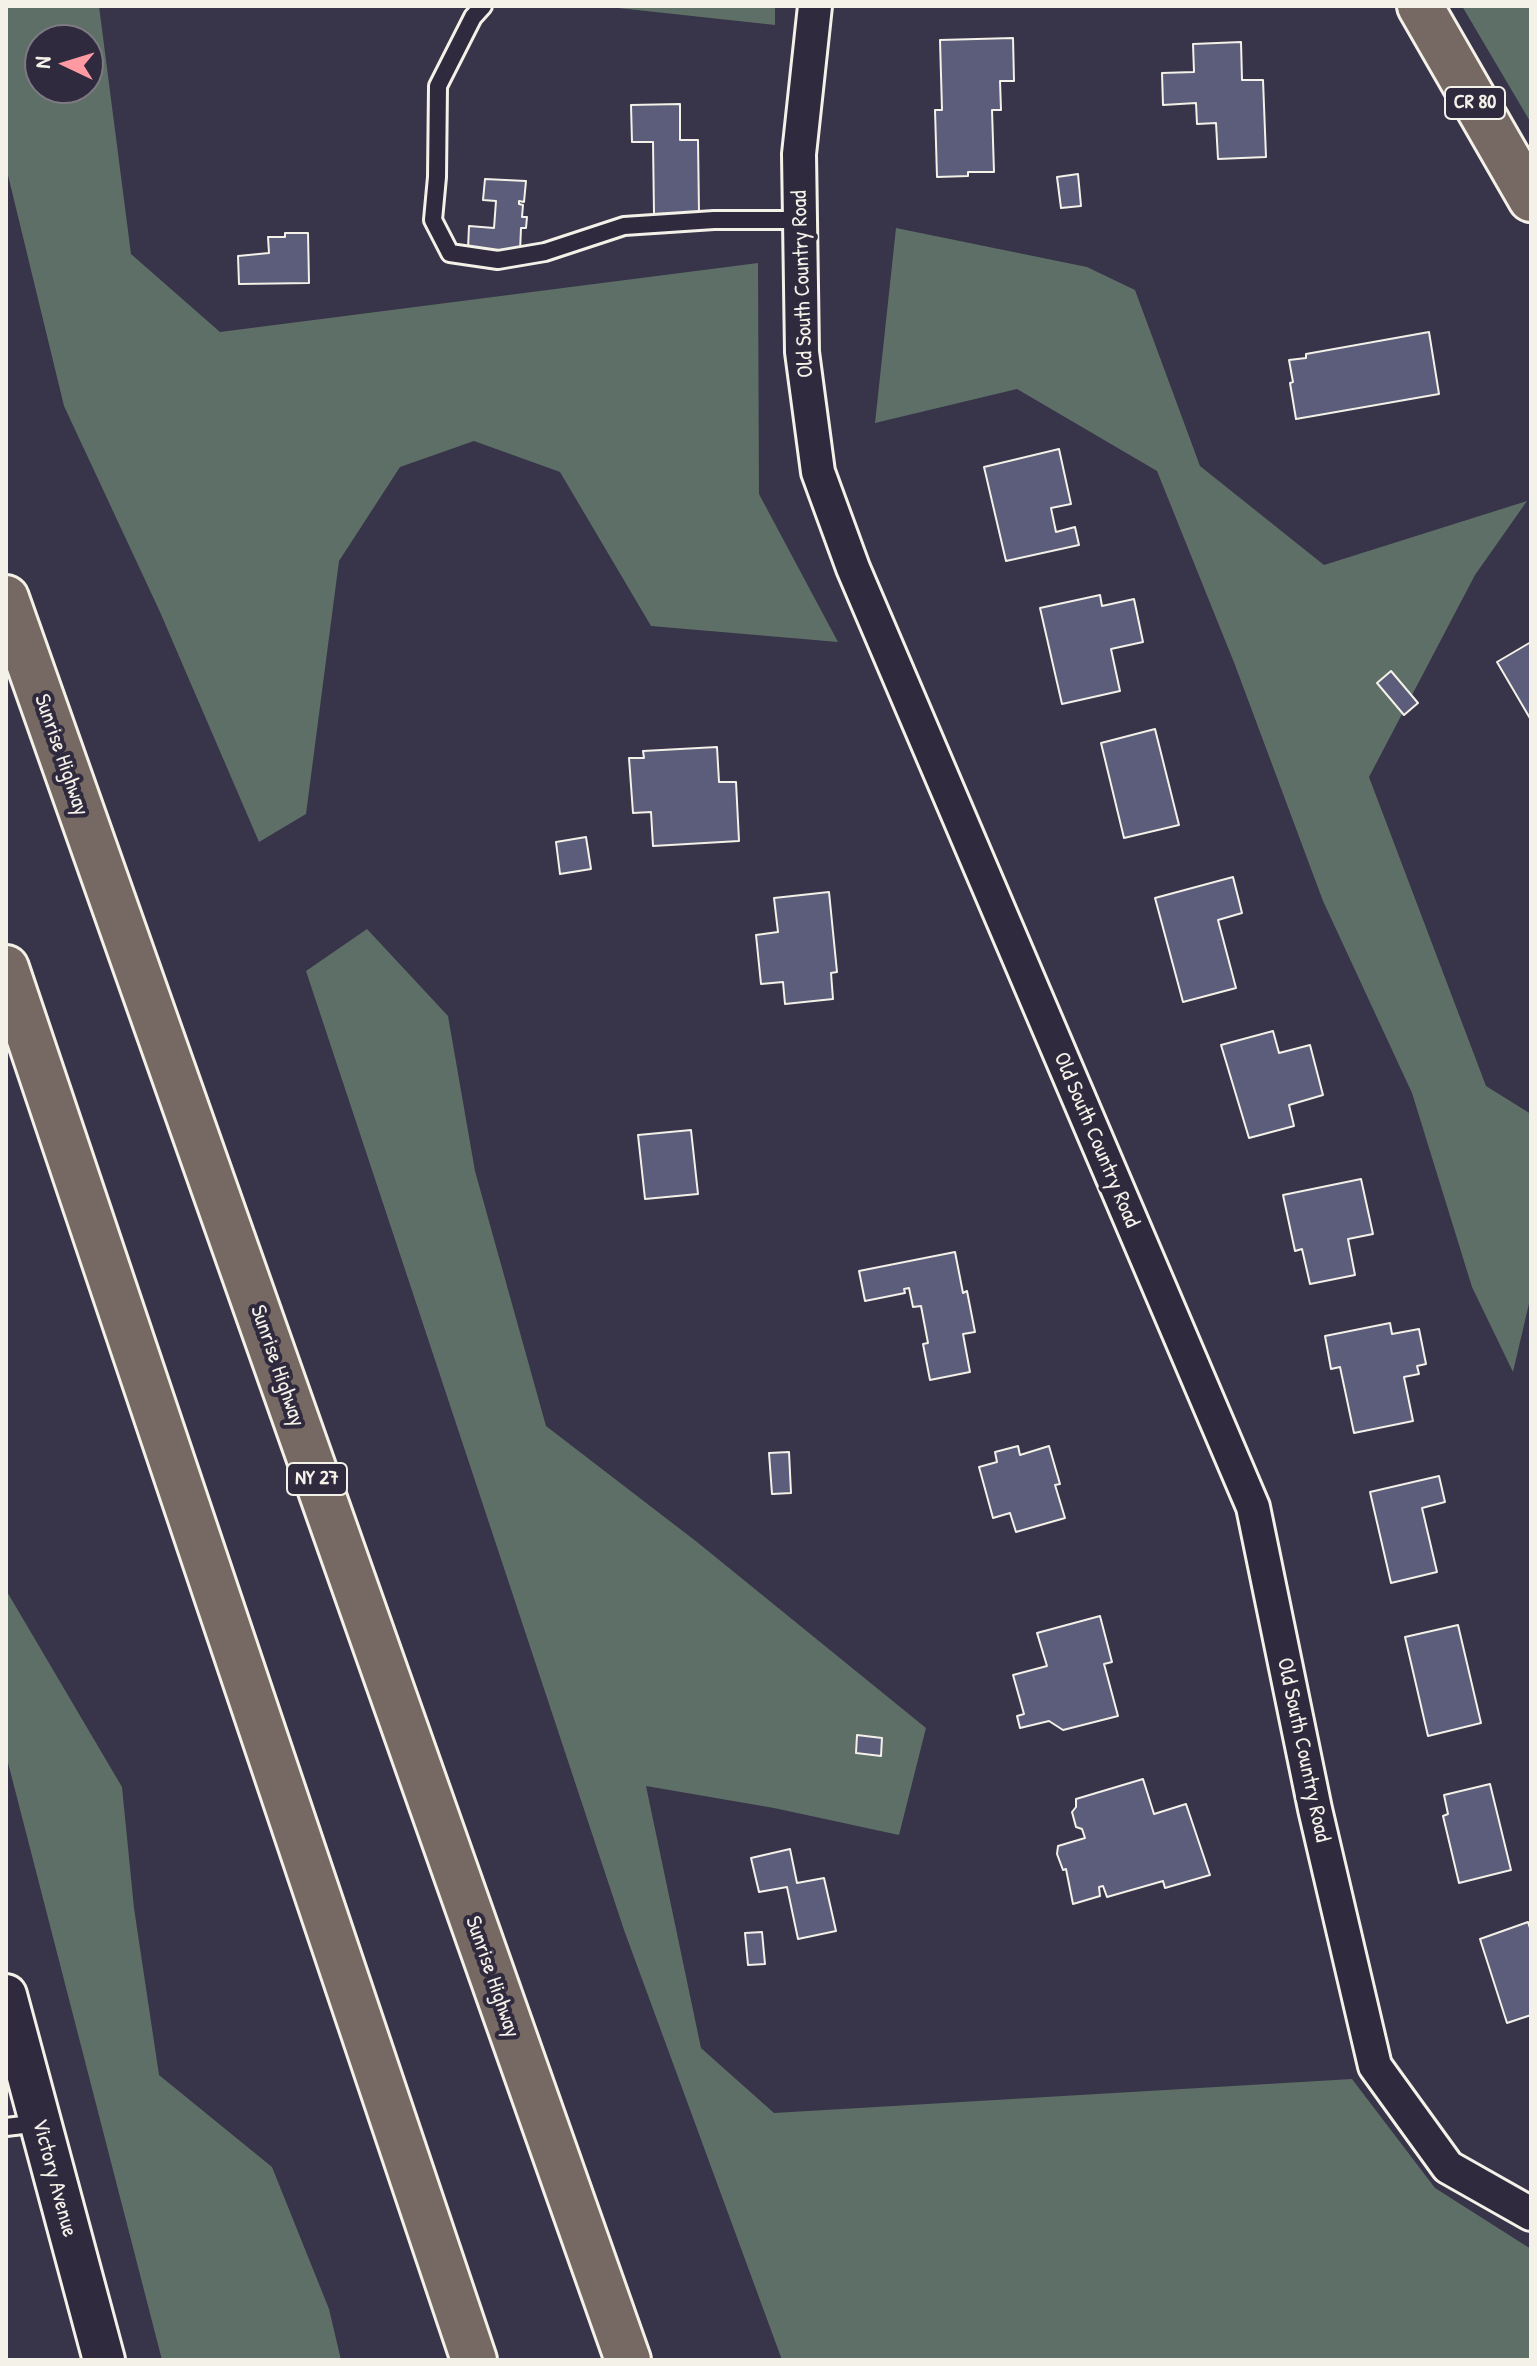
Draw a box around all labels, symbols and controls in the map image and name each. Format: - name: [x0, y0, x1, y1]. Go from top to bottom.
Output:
- north arrow: [24, 24, 104, 104]
- text: N: [27, 56, 57, 69]
- road number: CR 80: [1445, 87, 1505, 119]
- street label: Old South Country Road: [787, 190, 819, 378]
- street label: Sunrise Highway: [28, 691, 94, 819]
- street label: Old South Country Road: [1047, 1049, 1145, 1231]
- street label: Sunrise Highway: [244, 1302, 310, 1430]
- road number: NY 27: [287, 1463, 347, 1495]
- street label: Old South Country Road: [1271, 1656, 1335, 1844]
- street label: Sunrise Highway: [459, 1913, 525, 2041]
- street label: Victory Avenue: [26, 2116, 82, 2240]

